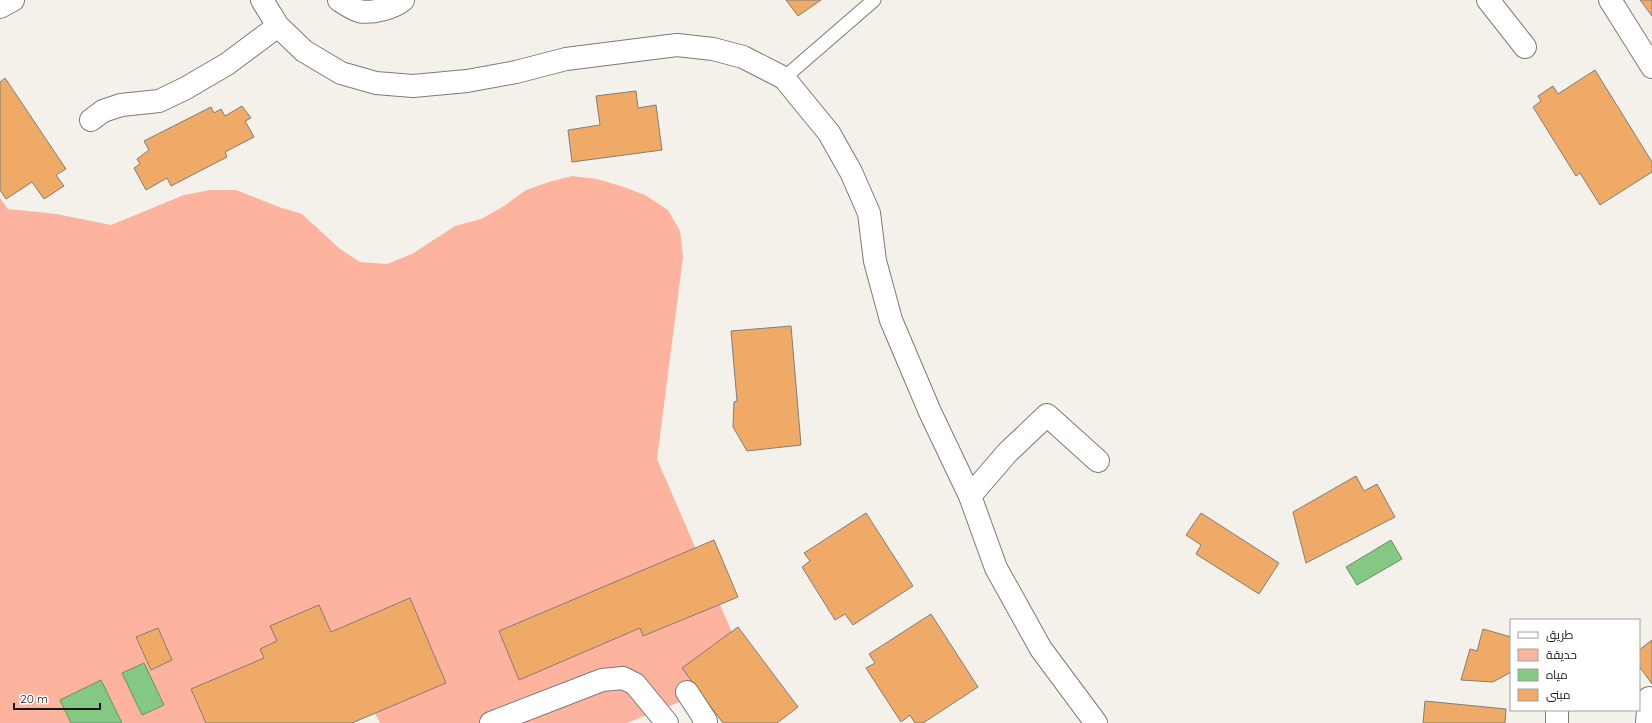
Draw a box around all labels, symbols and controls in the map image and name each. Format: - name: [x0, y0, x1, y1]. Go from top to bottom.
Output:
- legend: [1510, 619, 1640, 711]
- text: طريق: [1546, 627, 1574, 642]
- text: حديقة: [1546, 647, 1577, 662]
- text: مياه: [1546, 667, 1568, 682]
- scale bar: [14, 685, 100, 711]
- text: مبنى: [1546, 687, 1571, 702]
- text: 20 m: [20, 691, 48, 706]

